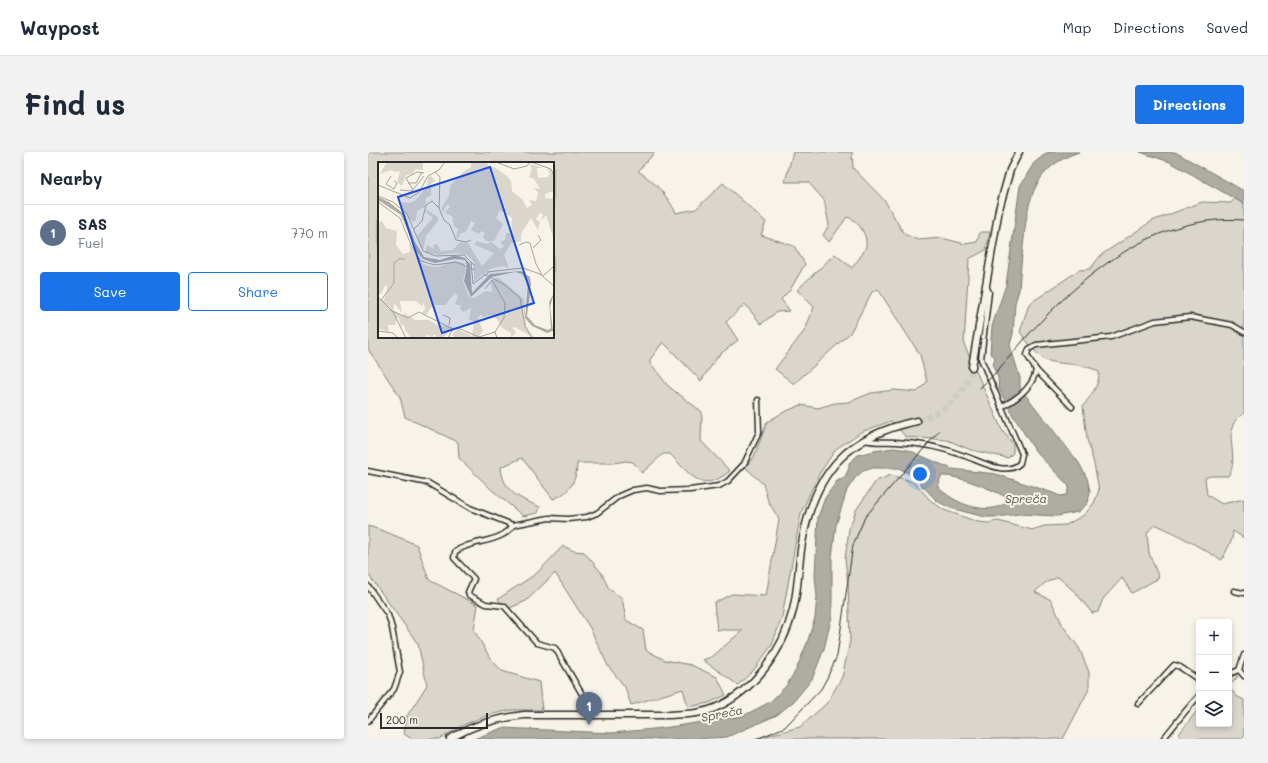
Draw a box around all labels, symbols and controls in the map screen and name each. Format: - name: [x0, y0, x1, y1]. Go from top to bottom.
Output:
- text: Waypost: [20, 15, 100, 40]
- text: Map: [1063, 18, 1091, 37]
- text: Directions: [1113, 18, 1184, 37]
- text: Saved: [1206, 18, 1248, 37]
- button: Directions: [1135, 85, 1244, 124]
- text: Find us: [24, 86, 125, 122]
- inset map: [378, 162, 554, 338]
- text: Nearby: [40, 167, 102, 189]
- text: SAS: [78, 214, 107, 234]
- text: 1: [50, 224, 56, 241]
- text: 770 m: [291, 224, 328, 241]
- text: Fuel: [78, 234, 104, 251]
- button: Save: [40, 272, 180, 311]
- button: Share: [188, 272, 328, 311]
- your location: [910, 464, 930, 484]
- water label: Spreča: [1005, 490, 1047, 506]
- map controls: [1196, 619, 1232, 727]
- button: +: [1196, 619, 1232, 655]
- button: −: [1196, 655, 1232, 691]
- button: layers: [1196, 691, 1232, 727]
- pin: 1: [576, 692, 602, 725]
- water label: Spreča: [700, 701, 744, 725]
- scale bar: [380, 711, 488, 730]
- text: 200 m: [386, 712, 418, 727]

